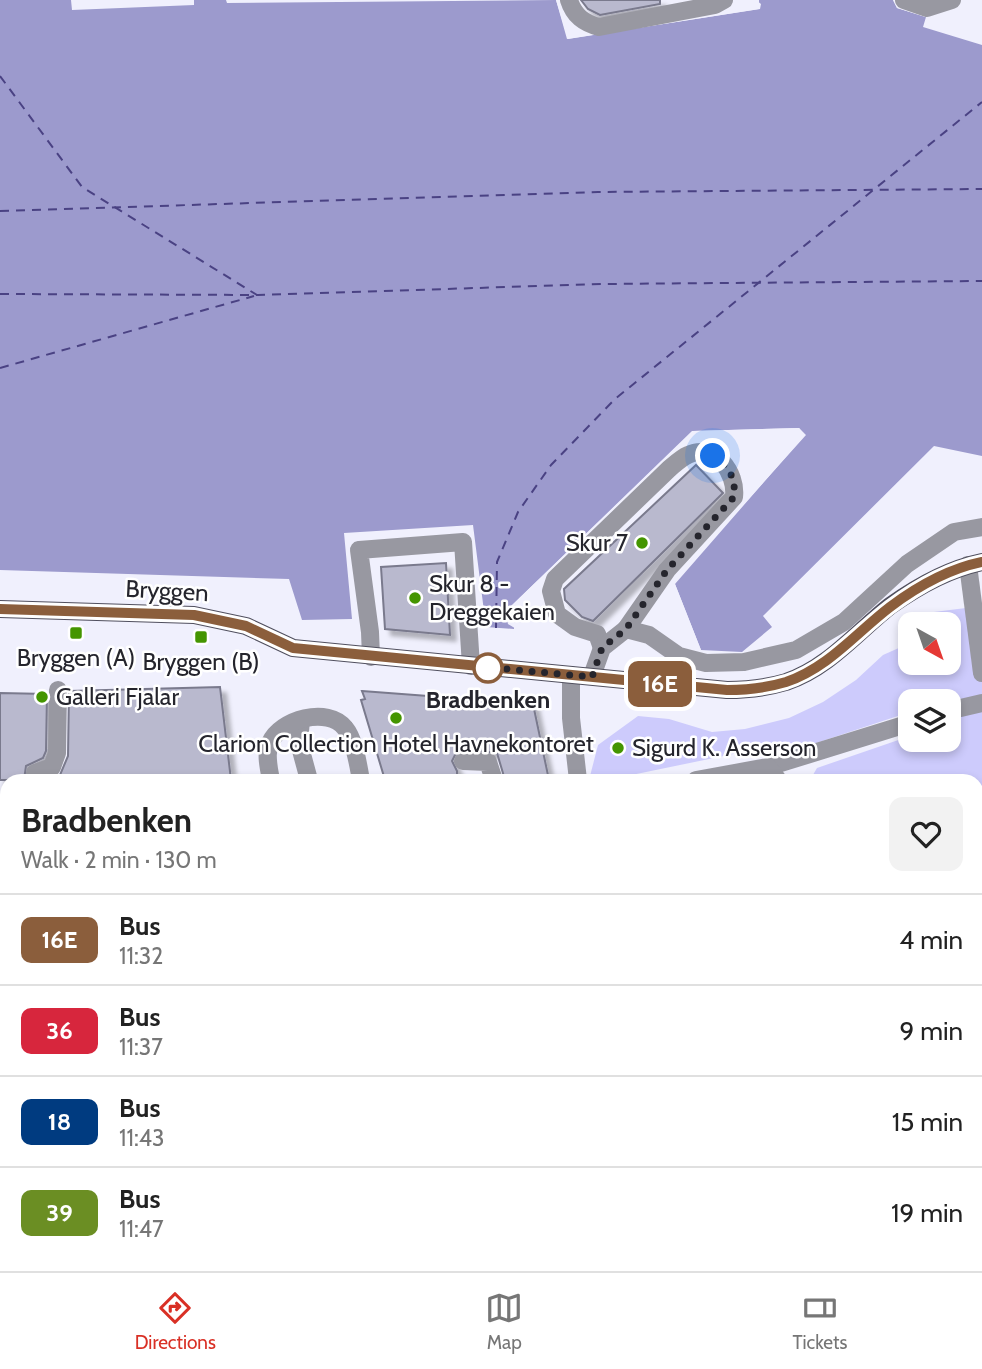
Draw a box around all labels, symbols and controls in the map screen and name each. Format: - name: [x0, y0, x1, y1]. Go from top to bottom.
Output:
- your location: [695, 438, 730, 473]
- place label: Skur 7: [566, 528, 628, 557]
- marker: Skur 7: [634, 535, 650, 551]
- place label: Skur 8 - Dreggekaien: [429, 569, 555, 626]
- street label: Bryggen: [125, 574, 209, 607]
- marker: Skur 8 - Dreggekaien: [407, 590, 423, 606]
- north arrow: [898, 612, 961, 676]
- map controls: [898, 612, 961, 752]
- marker: Bryggen (A): [68, 625, 84, 641]
- marker: Bryggen (B): [193, 629, 209, 645]
- place label: Bryggen (A): [17, 643, 135, 672]
- place label: Bryggen (B): [142, 647, 260, 676]
- marker: Bradbenken: [473, 653, 503, 683]
- line badge: 16E: [620, 661, 700, 707]
- text: 16E: [642, 669, 678, 698]
- place label: Galleri Fjalar: [56, 682, 179, 711]
- place label: Bradbenken: [426, 685, 550, 714]
- marker: Galleri Fjalar: [34, 689, 50, 705]
- button: layers: [898, 689, 961, 752]
- marker: Clarion Collection Hotel Havnekontoret: [388, 710, 404, 726]
- place label: Clarion Collection Hotel Havnekontoret: [198, 729, 594, 758]
- place label: Sigurd K. Asserson: [632, 733, 817, 762]
- marker: Sigurd K. Asserson: [610, 740, 626, 756]
- button: heart: [889, 797, 963, 871]
- text: Bradbenken: [21, 800, 192, 840]
- text: Walk · 2 min · 130 m: [21, 846, 217, 874]
- text: Bus: [119, 910, 160, 942]
- text: 4 min: [899, 924, 963, 956]
- text: 16E: [42, 925, 77, 954]
- text: 11:32: [119, 942, 163, 970]
- text: Bus: [119, 1001, 160, 1033]
- text: 9 min: [900, 1015, 963, 1047]
- text: 36: [46, 1016, 73, 1045]
- text: 11:37: [119, 1033, 163, 1061]
- text: Bus: [119, 1092, 160, 1124]
- text: 15 min: [892, 1106, 963, 1138]
- text: 18: [48, 1107, 71, 1136]
- text: 11:43: [119, 1124, 165, 1152]
- text: Bus: [119, 1183, 160, 1215]
- text: 19 min: [891, 1197, 963, 1229]
- text: 39: [46, 1198, 73, 1227]
- text: 11:47: [119, 1215, 164, 1243]
- tab: Directions: [135, 1289, 216, 1354]
- tab: Map: [485, 1289, 523, 1354]
- tab: Tickets: [793, 1289, 847, 1354]

